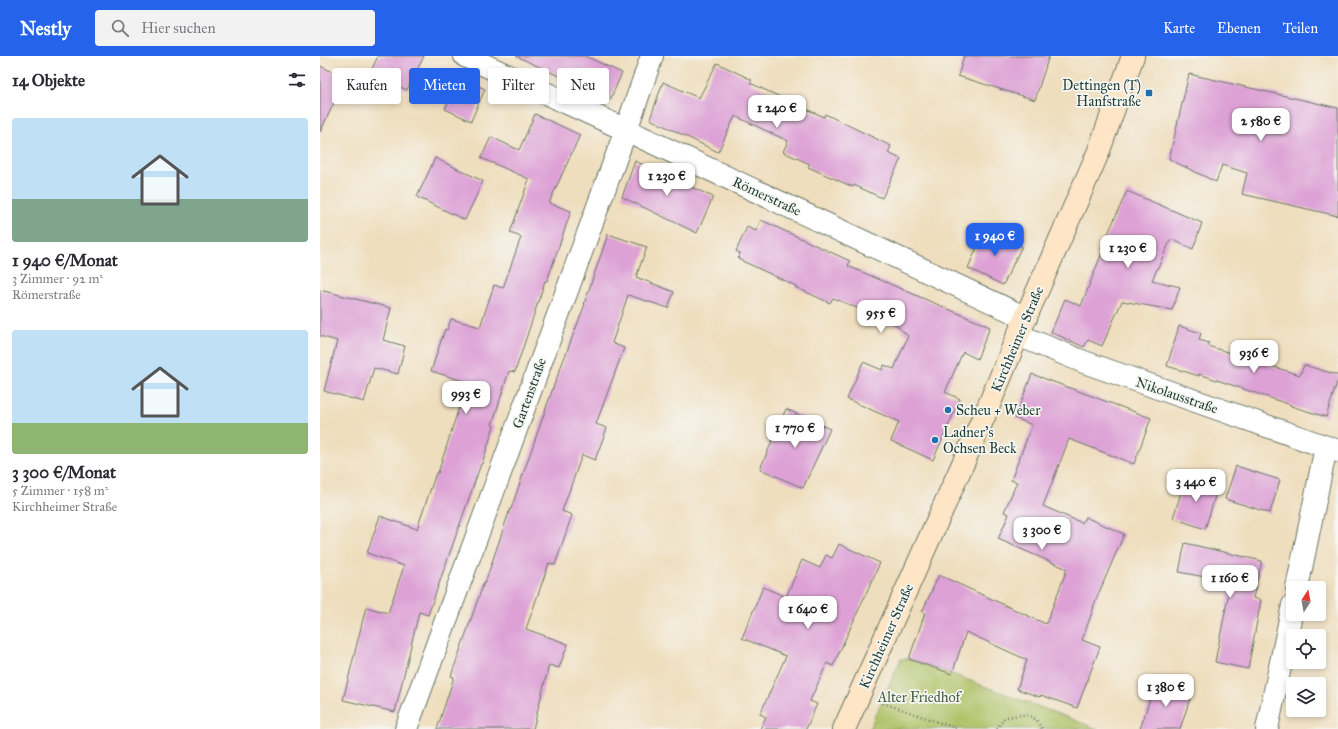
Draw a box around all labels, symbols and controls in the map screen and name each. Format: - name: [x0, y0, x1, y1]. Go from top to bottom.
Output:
- search box: [95, 10, 375, 46]
- text: Nestly: [20, 17, 71, 40]
- icon: search: [109, 17, 131, 39]
- text: Hier suchen: [141, 19, 216, 37]
- text: Karte: [1163, 20, 1195, 37]
- text: Ebenen: [1217, 20, 1261, 37]
- text: Teilen: [1283, 20, 1318, 37]
- chip: Kaufen: [332, 68, 401, 104]
- chip: Mieten: [409, 68, 480, 104]
- chip: Filter: [488, 68, 549, 104]
- chip: Neu: [557, 68, 609, 104]
- icon: filters: [286, 69, 308, 91]
- text: 14 Objekte: [12, 70, 85, 91]
- place label: Dettingen (T) Hanfstraße: [1062, 77, 1141, 110]
- marker: Dettingen (T) Hanfstraße: [1144, 88, 1154, 98]
- pin: 1 240 €: [740, 95, 814, 129]
- text: 1 240 €: [757, 100, 797, 116]
- pin: 2 580 €: [1224, 108, 1298, 142]
- text: 2 580 €: [1241, 113, 1281, 129]
- icon: home: [124, 144, 196, 216]
- pin: 1 230 €: [630, 163, 704, 197]
- text: 1 230 €: [648, 168, 686, 184]
- street label: Römerstraße: [730, 173, 804, 220]
- pin: 1 940 €: [958, 223, 1032, 257]
- text: 1 940 €: [975, 228, 1015, 244]
- pin: 1 230 €: [1091, 235, 1165, 269]
- text: 1 230 €: [1109, 240, 1147, 256]
- text: 1 940 €/Monat: [12, 250, 118, 271]
- text: 3 Zimmer · 92 m²: [12, 271, 103, 287]
- street label: Kirchheimer Straße: [988, 284, 1047, 395]
- text: Römerstraße: [12, 287, 81, 303]
- pin: 955 €: [853, 300, 909, 334]
- text: 955 €: [866, 305, 896, 321]
- pin: 936 €: [1226, 340, 1282, 374]
- text: 936 €: [1239, 345, 1269, 361]
- street label: Gartenstraße: [509, 355, 550, 431]
- icon: home: [124, 356, 196, 428]
- street label: Nikolausstraße: [1134, 373, 1220, 418]
- pin: 993 €: [438, 381, 494, 415]
- text: 993 €: [451, 386, 481, 402]
- place label: Scheu + Weber: [956, 402, 1041, 419]
- marker: Scheu + Weber: [943, 405, 953, 415]
- pin: 1 770 €: [758, 415, 832, 449]
- text: 1 770 €: [775, 420, 815, 436]
- place label: Ladner's Ochsen Beck: [943, 424, 1017, 457]
- marker: Ladner's Ochsen Beck: [930, 435, 940, 445]
- text: 3 300 €/Monat: [12, 462, 116, 483]
- pin: 3 440 €: [1159, 469, 1233, 503]
- text: 3 440 €: [1176, 474, 1216, 490]
- text: 5 Zimmer · 158 m²: [12, 483, 109, 499]
- text: Kirchheimer Straße: [12, 499, 117, 515]
- pin: 3 300 €: [1005, 517, 1079, 551]
- text: 3 300 €: [1022, 522, 1062, 538]
- pin: 1 160 €: [1193, 565, 1267, 599]
- text: 1 160 €: [1211, 570, 1249, 586]
- street label: Kirchheimer Straße: [856, 581, 917, 691]
- north arrow: [1286, 581, 1326, 621]
- map controls: [1286, 581, 1326, 717]
- pin: 1 640 €: [771, 596, 845, 630]
- text: 1 640 €: [788, 601, 828, 617]
- button: locate: [1286, 629, 1326, 669]
- pin: 1 380 €: [1129, 674, 1203, 708]
- button: layers: [1286, 677, 1326, 717]
- text: 1 380 €: [1147, 679, 1185, 695]
- park label: Alter Friedhof: [877, 689, 963, 706]

